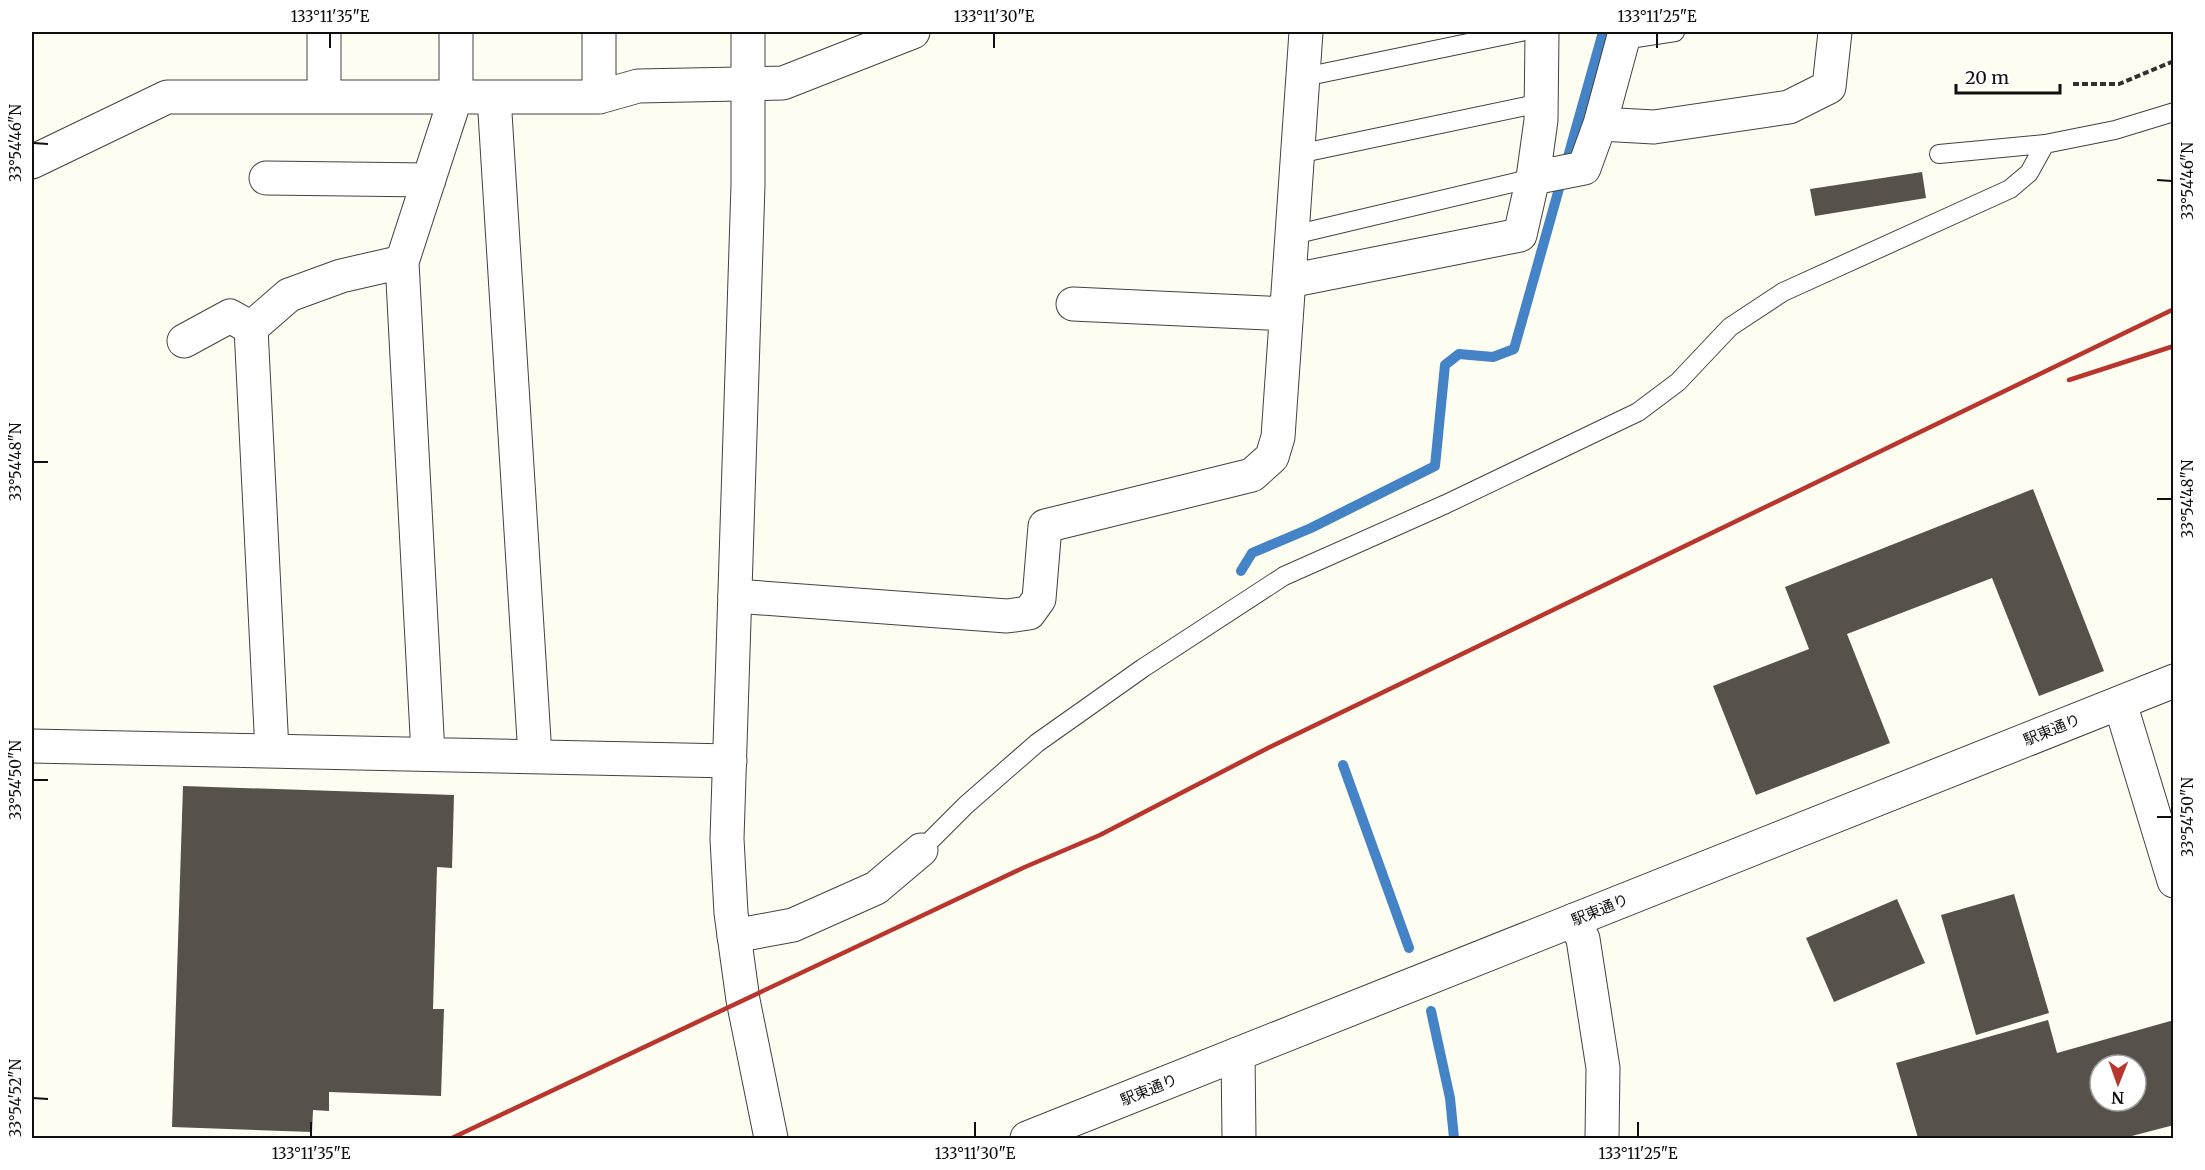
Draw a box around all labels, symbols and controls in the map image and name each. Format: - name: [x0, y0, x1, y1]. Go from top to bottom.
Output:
- text: 133°11'35"E: [291, 7, 370, 26]
- text: 133°11'30"E: [954, 7, 1035, 26]
- text: 133°11'25"E: [1617, 7, 1697, 26]
- scale bar: [1956, 57, 2060, 95]
- text: 20 m: [1965, 66, 2009, 89]
- text: 33°54'46"N: [6, 104, 25, 182]
- text: 33°54'46"N: [2178, 142, 2197, 220]
- text: 33°54'48"N: [6, 422, 25, 501]
- text: 33°54'48"N: [2178, 459, 2197, 538]
- street label: 駅東通り: [2020, 709, 2083, 750]
- text: 33°54'50"N: [6, 740, 25, 820]
- text: 33°54'50"N: [2178, 777, 2197, 857]
- street label: 駅東通り: [1568, 889, 1631, 930]
- north arrow: [2088, 1053, 2148, 1113]
- text: 33°54'52"N: [6, 1058, 25, 1137]
- street label: 駅東通り: [1117, 1069, 1180, 1110]
- text: N: [2111, 1088, 2124, 1108]
- text: 133°11'35"E: [272, 1144, 351, 1163]
- text: 133°11'30"E: [935, 1144, 1016, 1163]
- text: 133°11'25"E: [1598, 1144, 1678, 1163]

